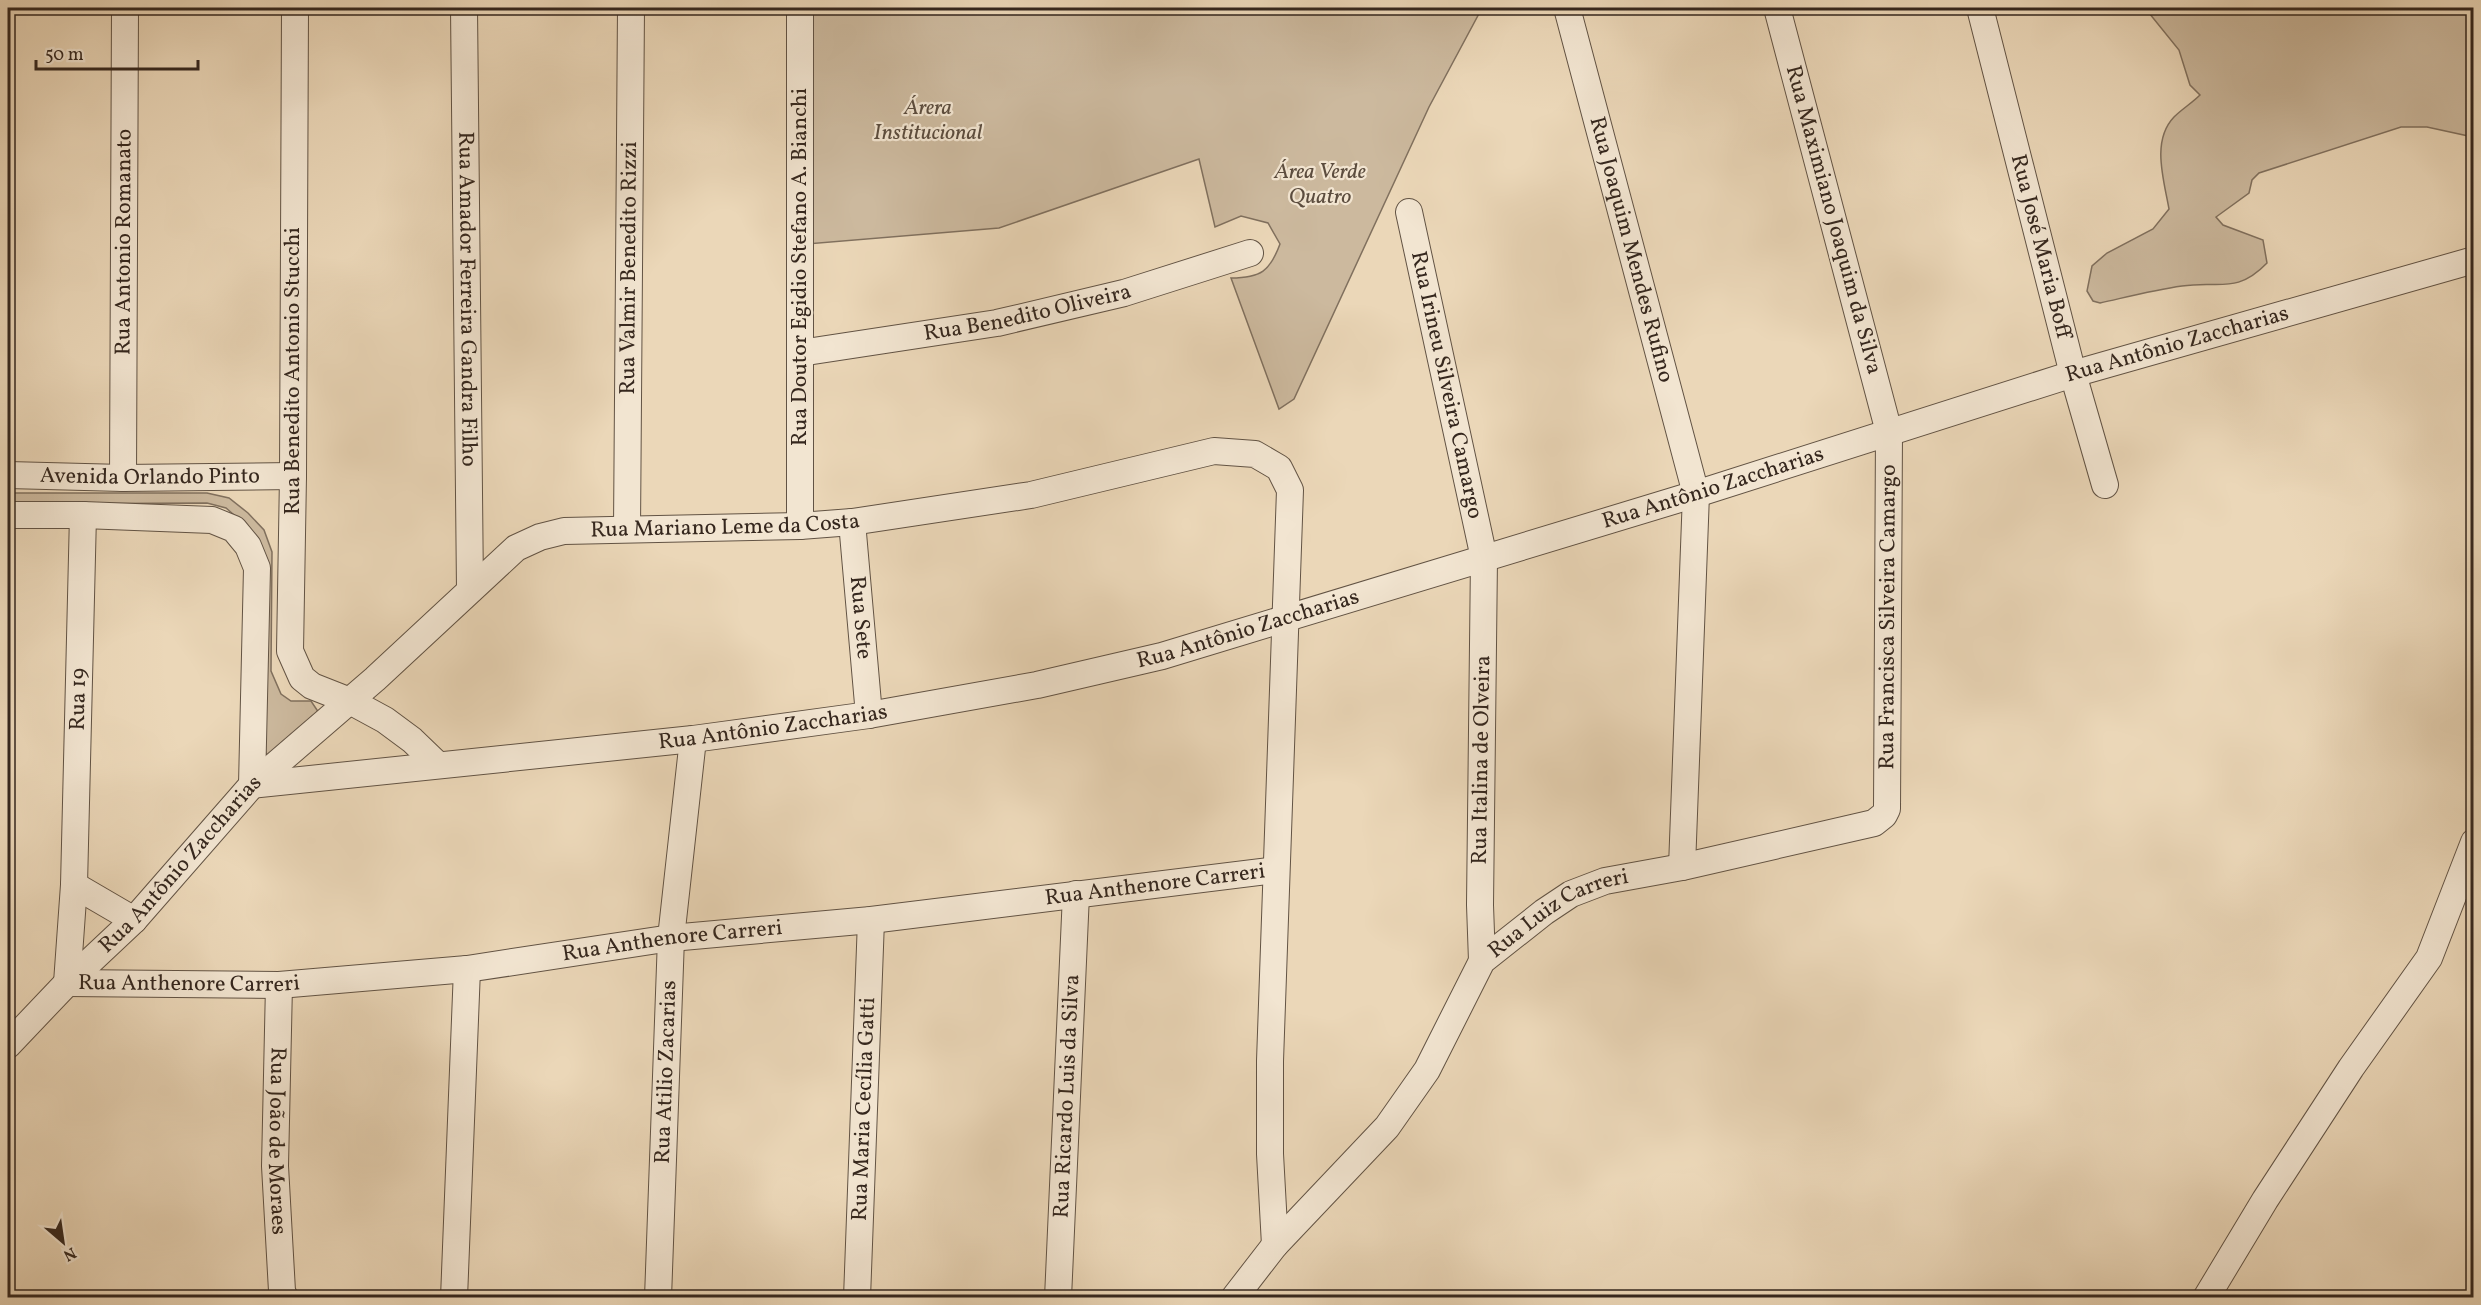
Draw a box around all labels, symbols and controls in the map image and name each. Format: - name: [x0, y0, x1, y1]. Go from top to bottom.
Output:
- scale bar: [36, 33, 198, 71]
- text: 50 m: [45, 43, 84, 68]
- street label: Rua Maximiano Joaquim da Silva: [1777, 62, 1889, 378]
- street label: Rua Doutor Egidio Stefano A. Bianchi: [785, 88, 816, 446]
- park label: Árera Institucional: [874, 93, 983, 149]
- street label: Rua Joaquim Mendes Rufino: [1581, 113, 1681, 386]
- street label: Rua Antonio Romanato: [108, 129, 140, 355]
- street label: Rua Amador Ferreira Gandra Filho: [450, 131, 484, 467]
- street label: Rua Valmir Benedito Rizzi: [613, 141, 645, 395]
- street label: Rua José Maria Boff: [2002, 151, 2079, 344]
- park label: Área Verde Quatro: [1273, 157, 1366, 213]
- street label: Rua Benedito Antonio Stucchi: [278, 227, 309, 515]
- street label: Rua Irineu Silveira Camargo: [1402, 248, 1491, 522]
- street label: Rua Benedito Oliveira: [922, 276, 1135, 349]
- street label: Rua Antônio Zaccharias: [2062, 298, 2293, 391]
- street label: Rua Antônio Zaccharias: [1598, 439, 1828, 537]
- street label: Avenida Orlando Pinto: [40, 460, 260, 494]
- street label: Rua Francisca Silveira Camargo: [1872, 464, 1904, 770]
- street label: Rua Mariano Leme da Costa: [590, 506, 862, 546]
- street label: Rua Sete: [841, 575, 880, 661]
- street label: Rua Antônio Zaccharias: [1134, 582, 1363, 677]
- street label: Rua Italina de Olveira: [1465, 655, 1499, 865]
- street label: Rua 19: [62, 668, 95, 731]
- street label: Rua Antônio Zaccharias: [657, 696, 890, 758]
- street label: Rua Antônio Zaccharias: [92, 768, 269, 961]
- street label: Rua Anthenore Carreri: [1043, 856, 1267, 914]
- street label: Rua Luiz Carreri: [1482, 862, 1631, 966]
- street label: Rua Anthenore Carreri: [560, 913, 784, 970]
- street label: Rua Anthenore Carreri: [78, 968, 301, 1001]
- street label: Rua Ricardo Luis da Silva: [1046, 974, 1088, 1219]
- street label: Rua Atilio Zacarias: [647, 980, 685, 1164]
- street label: Rua Maria Cecília Gatti: [844, 997, 884, 1222]
- street label: Rua João de Moraes: [259, 1047, 294, 1236]
- north arrow: [33, 1212, 93, 1272]
- text: N: [59, 1241, 80, 1266]

